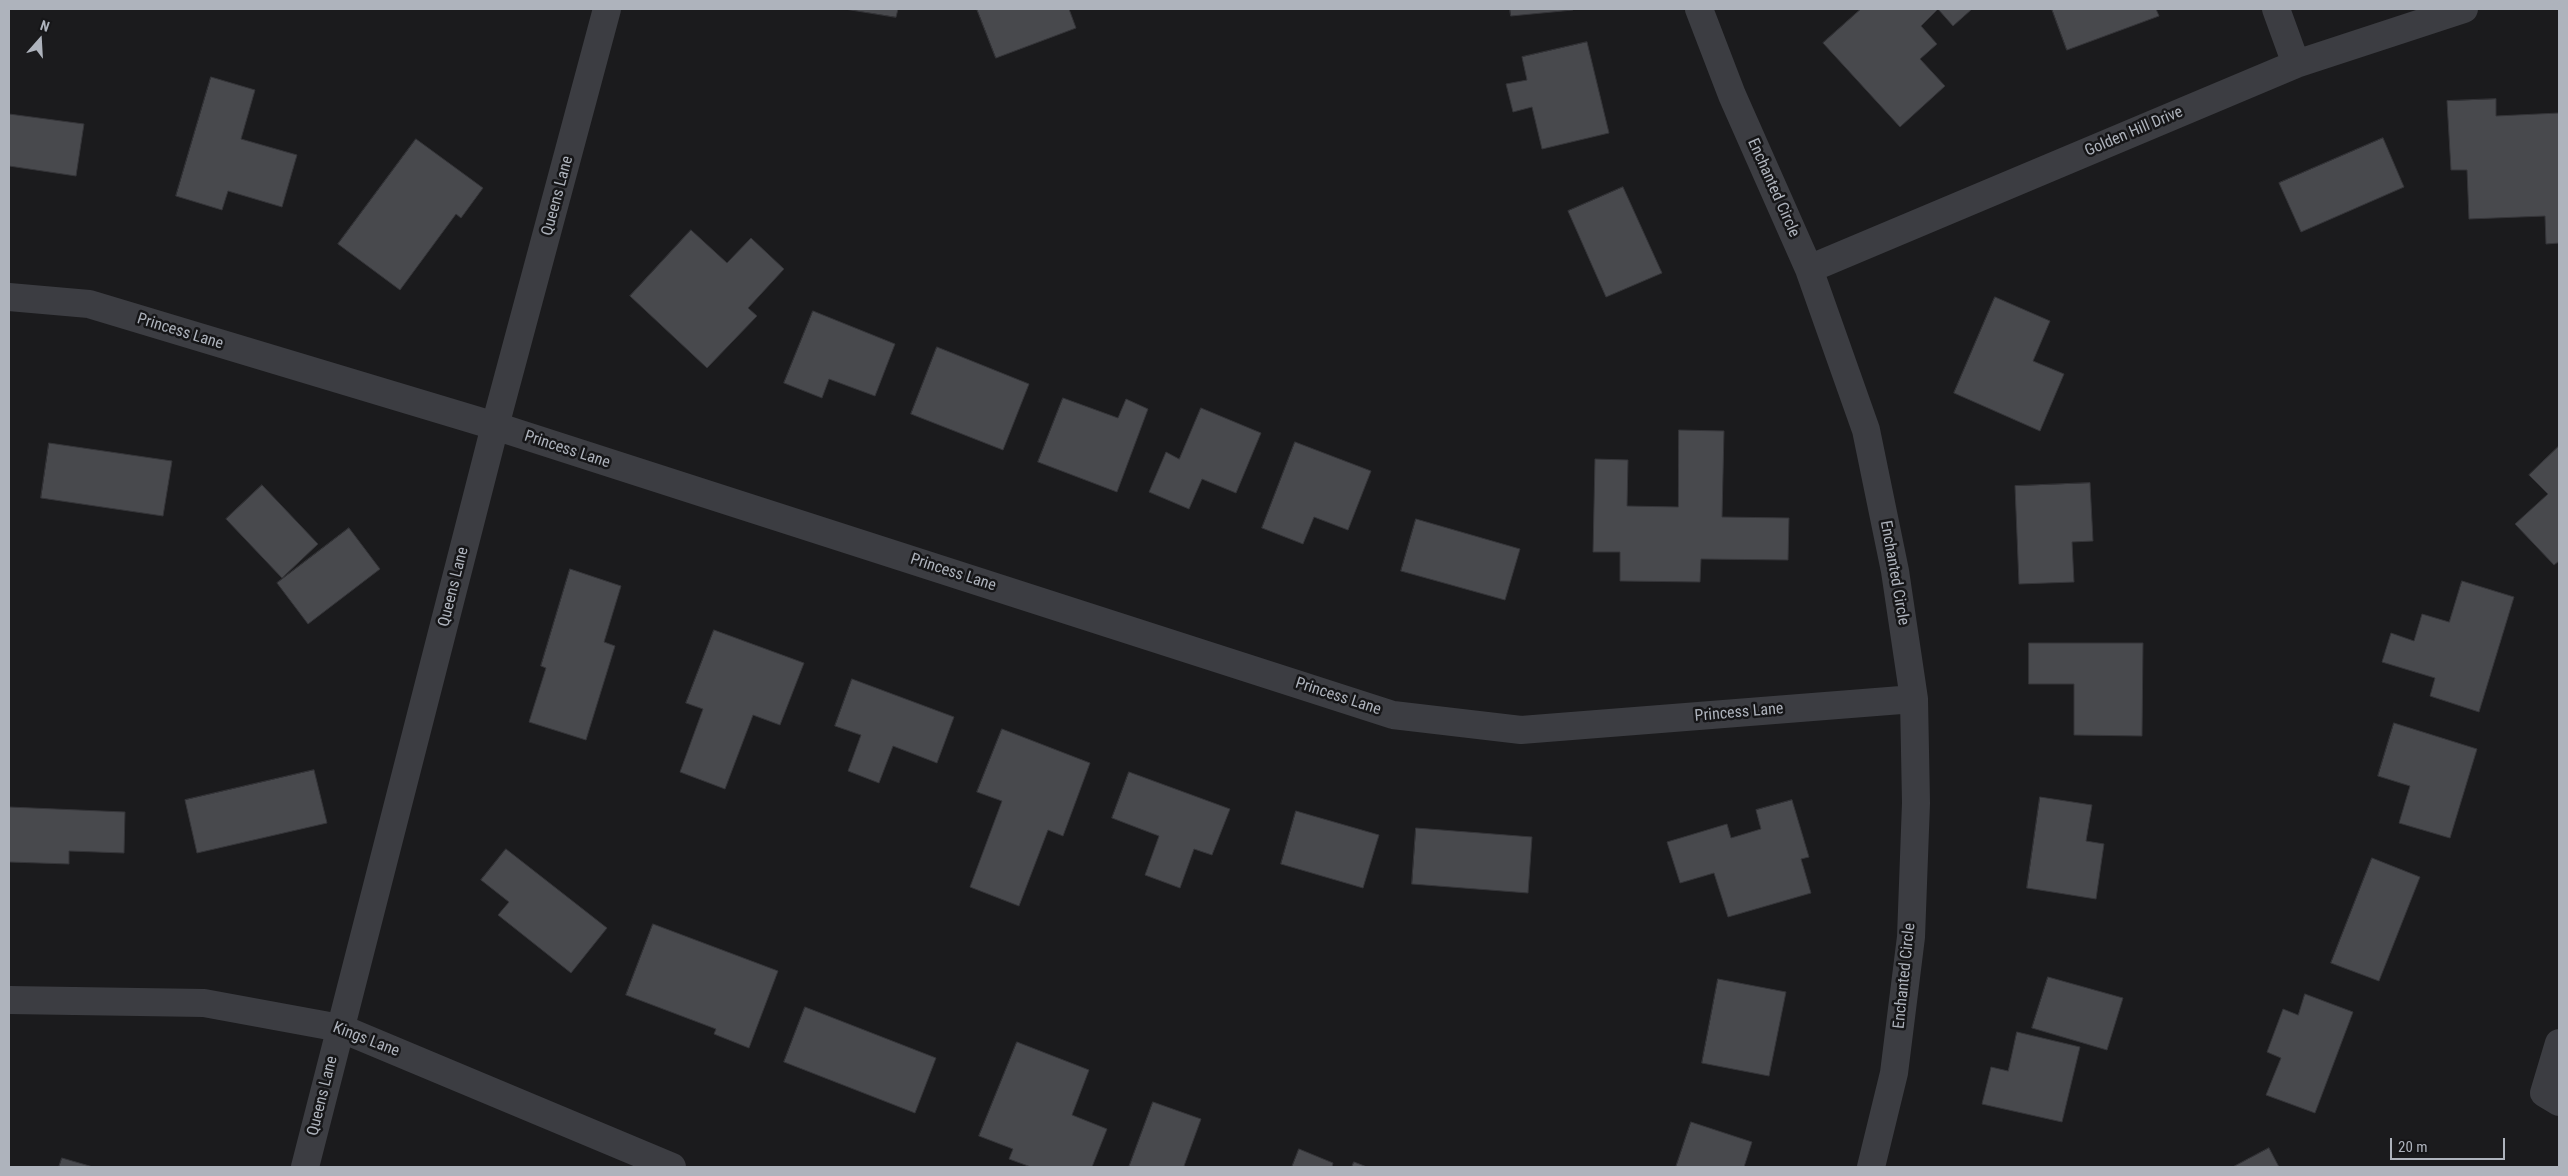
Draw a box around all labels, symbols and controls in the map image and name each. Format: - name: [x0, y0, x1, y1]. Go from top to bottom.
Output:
- north arrow: [15, 15, 65, 65]
- text: N: [38, 17, 52, 35]
- street label: Golden Hill Drive: [2082, 103, 2186, 161]
- street label: Enchanted Circle: [1743, 136, 1803, 240]
- street label: Queens Lane: [538, 154, 578, 238]
- street label: Princess Lane: [135, 310, 225, 354]
- street label: Princess Lane: [522, 427, 612, 473]
- street label: Enchanted Circle: [1875, 519, 1913, 627]
- street label: Queens Lane: [435, 545, 473, 629]
- street label: Princess Lane: [908, 550, 998, 596]
- street label: Princess Lane: [1293, 674, 1383, 720]
- street label: Princess Lane: [1694, 700, 1784, 726]
- street label: Enchanted Circle: [1890, 922, 1920, 1030]
- street label: Kings Lane: [330, 1019, 402, 1061]
- street label: Queens Lane: [304, 1054, 342, 1138]
- scale bar: [2393, 1128, 2508, 1160]
- text: 20 m: [2398, 1138, 2428, 1156]

